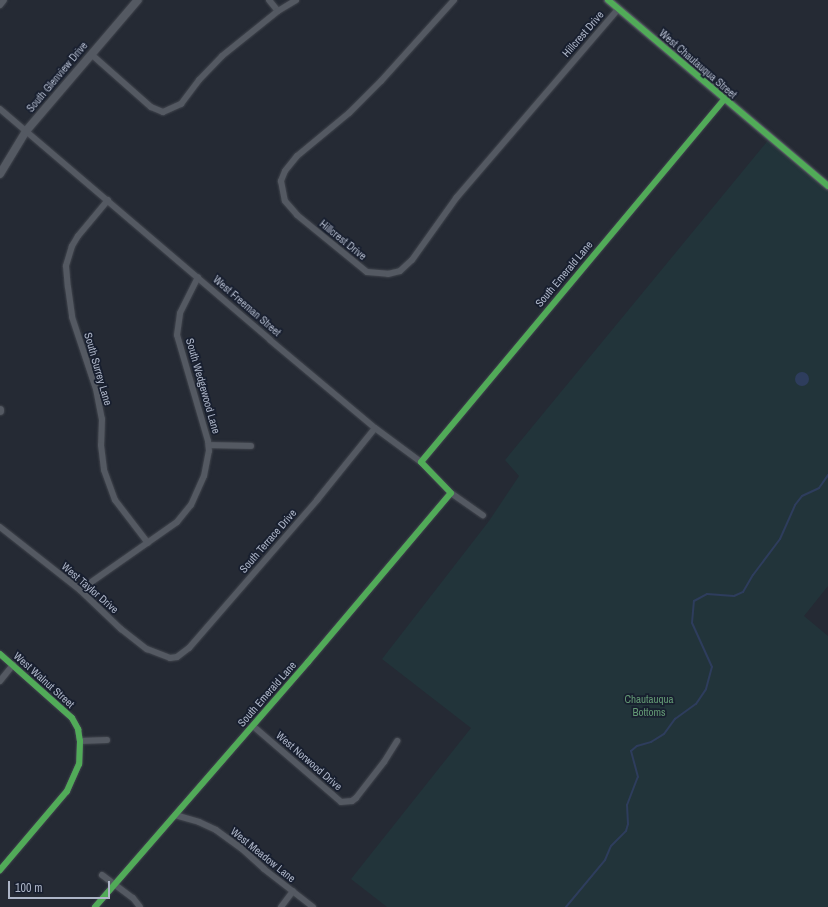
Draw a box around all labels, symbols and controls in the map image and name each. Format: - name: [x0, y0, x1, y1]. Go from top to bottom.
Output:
- street label: Hillcrest Drive: [559, 8, 607, 60]
- street label: West Chautauqua Street: [656, 27, 740, 101]
- street label: South Glenview Drive: [24, 39, 90, 115]
- street label: Hillcrest Drive: [317, 217, 369, 263]
- street label: South Emerald Lane: [533, 238, 595, 310]
- street label: West Freeman Street: [210, 273, 284, 339]
- street label: South Surrey Lane: [81, 331, 115, 407]
- street label: South Wedgewood Lane: [183, 337, 223, 435]
- street label: South Terrace Drive: [237, 506, 299, 576]
- street label: West Taylor Drive: [59, 560, 121, 616]
- street label: West Walnut Street: [11, 649, 77, 711]
- street label: South Emerald Lane: [235, 659, 299, 729]
- park label: Chautauqua Bottoms: [624, 693, 674, 719]
- street label: West Norwood Drive: [273, 729, 345, 793]
- street label: West Meadow Lane: [228, 825, 298, 885]
- scale bar: [10, 873, 112, 899]
- text: 100 m: [15, 880, 42, 896]

